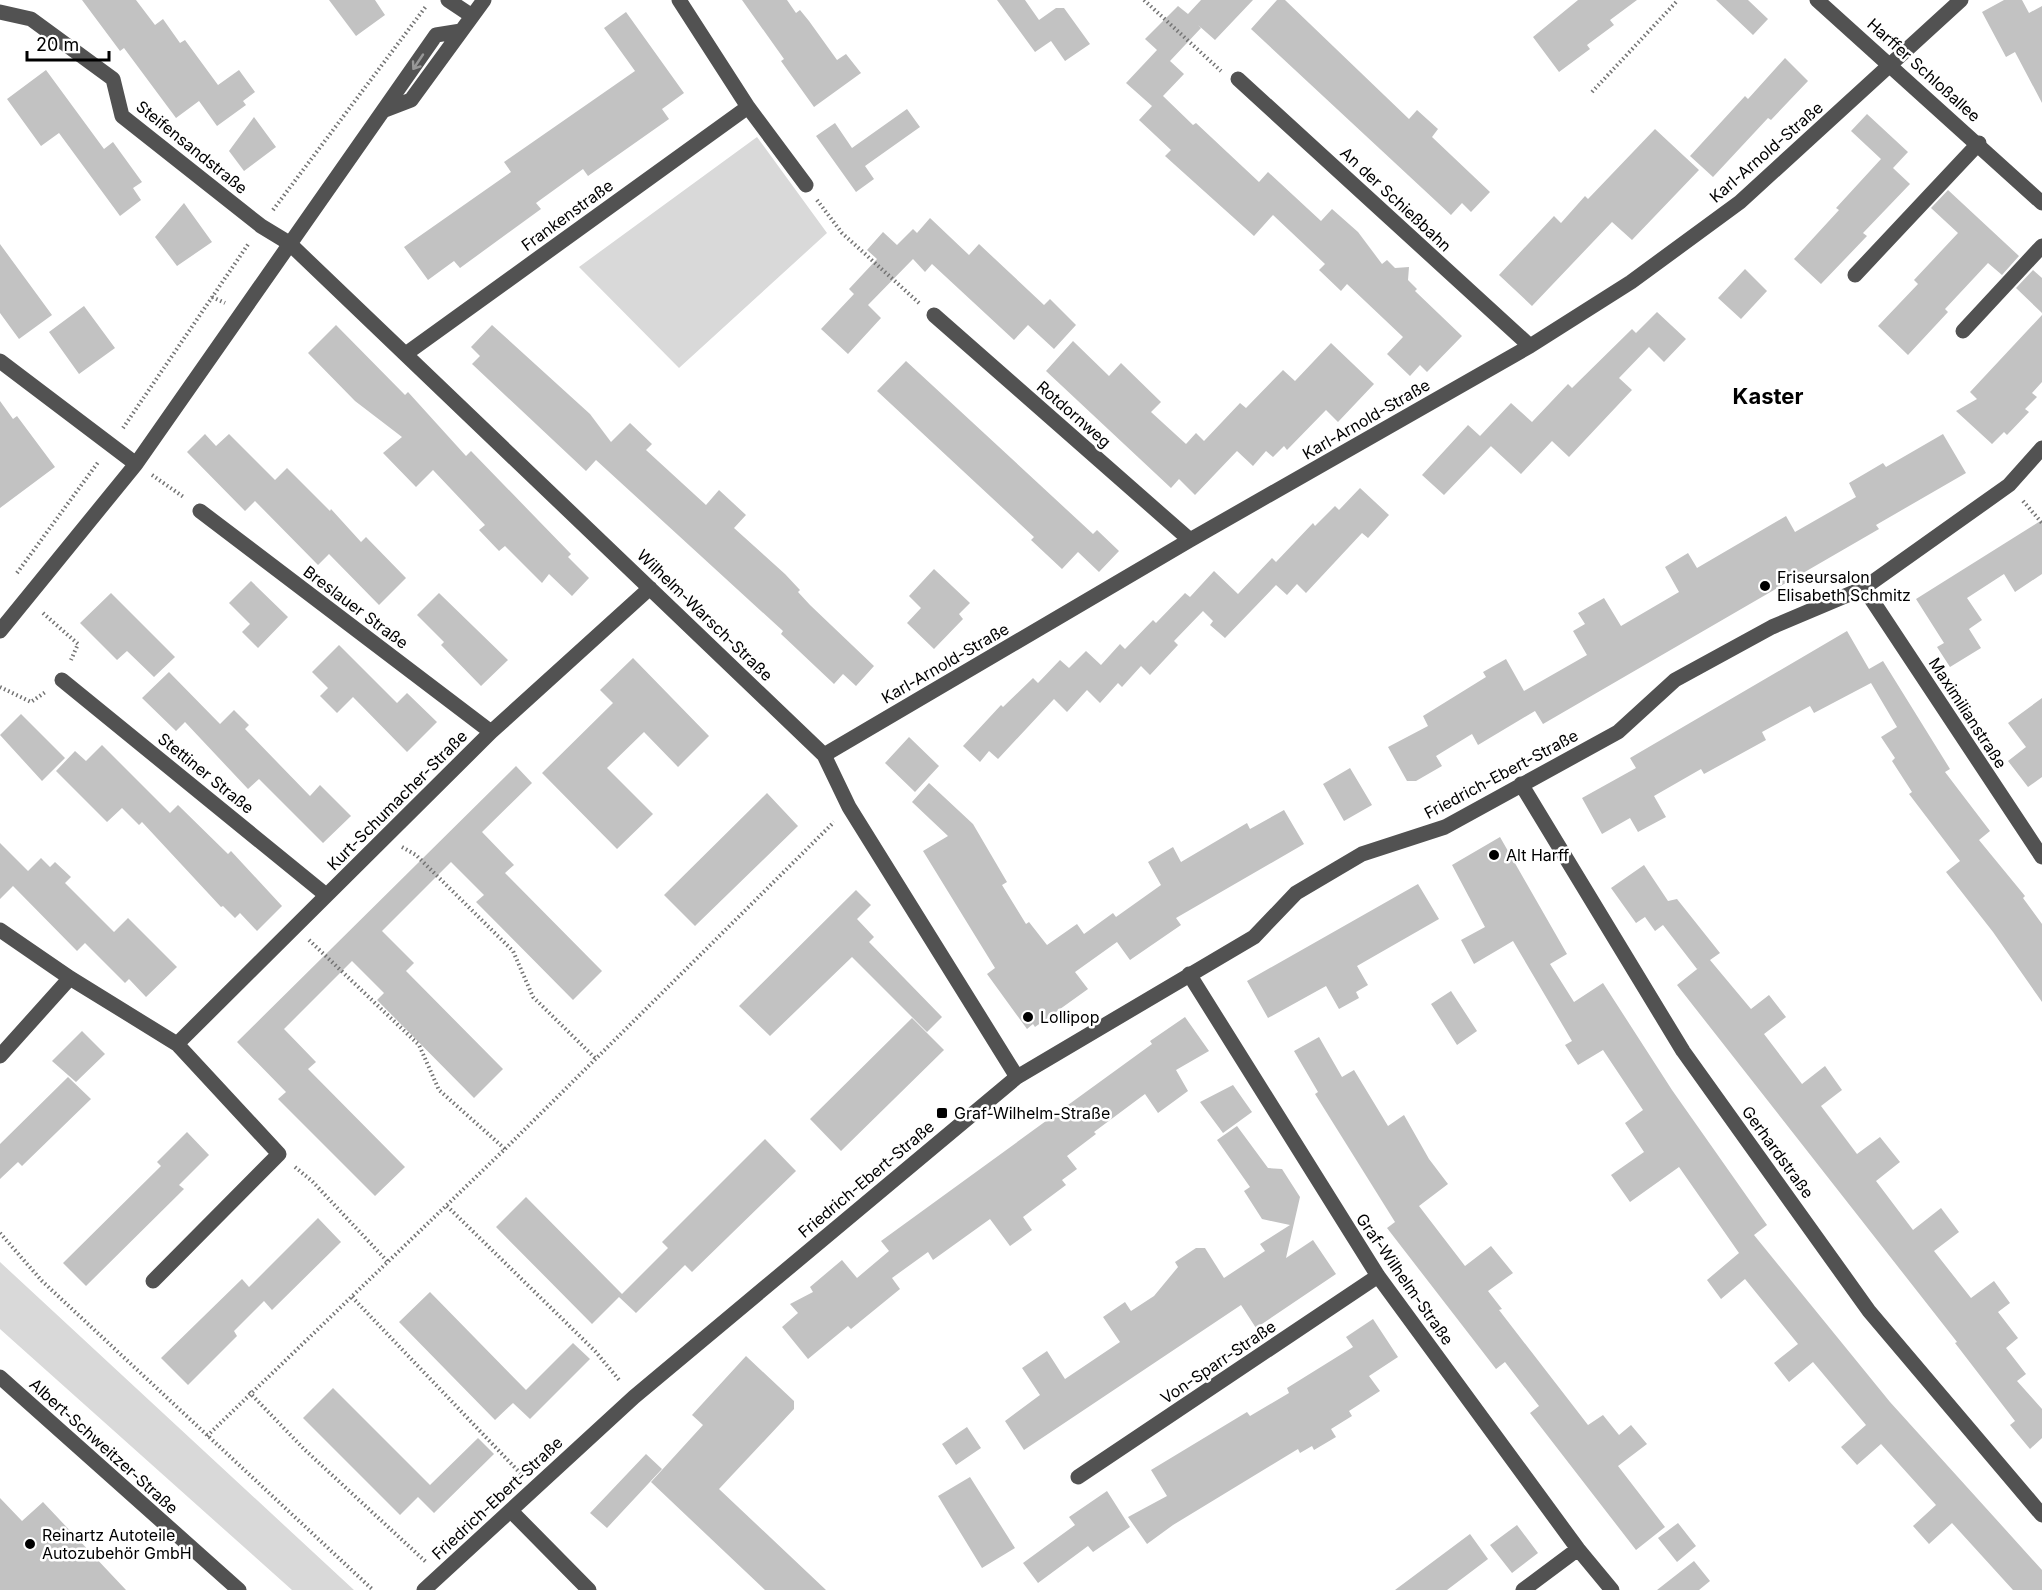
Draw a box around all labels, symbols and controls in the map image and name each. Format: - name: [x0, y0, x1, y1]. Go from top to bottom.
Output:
- street label: Harffer Schloßallee: [1863, 14, 1985, 126]
- scale bar: [27, 24, 110, 62]
- text: 20 m: [36, 34, 79, 55]
- one-way arrow: [412, 53, 424, 70]
- street label: Steifensandstraße: [132, 96, 252, 198]
- street label: Karl-Arnold-Straße: [1705, 97, 1827, 207]
- street label: An der Schießbahn: [1336, 142, 1456, 256]
- street label: Frankenstraße: [517, 175, 617, 255]
- street label: Karl-Arnold-Straße: [1299, 374, 1433, 464]
- street label: Rotdornweg: [1033, 376, 1115, 452]
- district label: Kaster: [1733, 383, 1803, 409]
- street label: Wilhelm-Warsch-Straße: [633, 545, 777, 685]
- street label: Breslauer Straße: [300, 561, 412, 653]
- place label: Friseursalon Elisabeth Schmitz: [1777, 567, 1911, 605]
- marker: Friseursalon Elisabeth Schmitz: [1758, 579, 1772, 593]
- street label: Karl-Arnold-Straße: [878, 618, 1012, 708]
- street label: Maximilianstraße: [1925, 654, 2011, 772]
- street label: Friedrich-Ebert-Straße: [1421, 725, 1581, 823]
- street label: Kurt-Schumacher-Straße: [323, 726, 471, 874]
- street label: Stettiner Straße: [154, 728, 258, 818]
- place label: Alt Harff: [1506, 845, 1569, 865]
- marker: Alt Harff: [1487, 848, 1501, 862]
- place label: Lollipop: [1040, 1007, 1099, 1027]
- marker: Lollipop: [1021, 1010, 1035, 1024]
- street label: Gerhardstraße: [1738, 1102, 1818, 1202]
- place label: Graf-Wilhelm-Straße: [954, 1103, 1110, 1123]
- marker: Graf-Wilhelm-Straße: [935, 1106, 949, 1120]
- street label: Friedrich-Ebert-Straße: [794, 1116, 938, 1242]
- street label: Graf-Wilhelm-Straße: [1352, 1209, 1458, 1349]
- street label: Von-Sparr-Straße: [1157, 1316, 1279, 1408]
- street label: Albert-Schweitzer-Straße: [26, 1374, 182, 1518]
- street label: Friedrich-Ebert-Straße: [428, 1432, 566, 1564]
- place label: Reinartz Autoteile Autozubehör GmbH: [42, 1525, 192, 1563]
- marker: Reinartz Autoteile Autozubehör GmbH: [23, 1537, 37, 1551]

